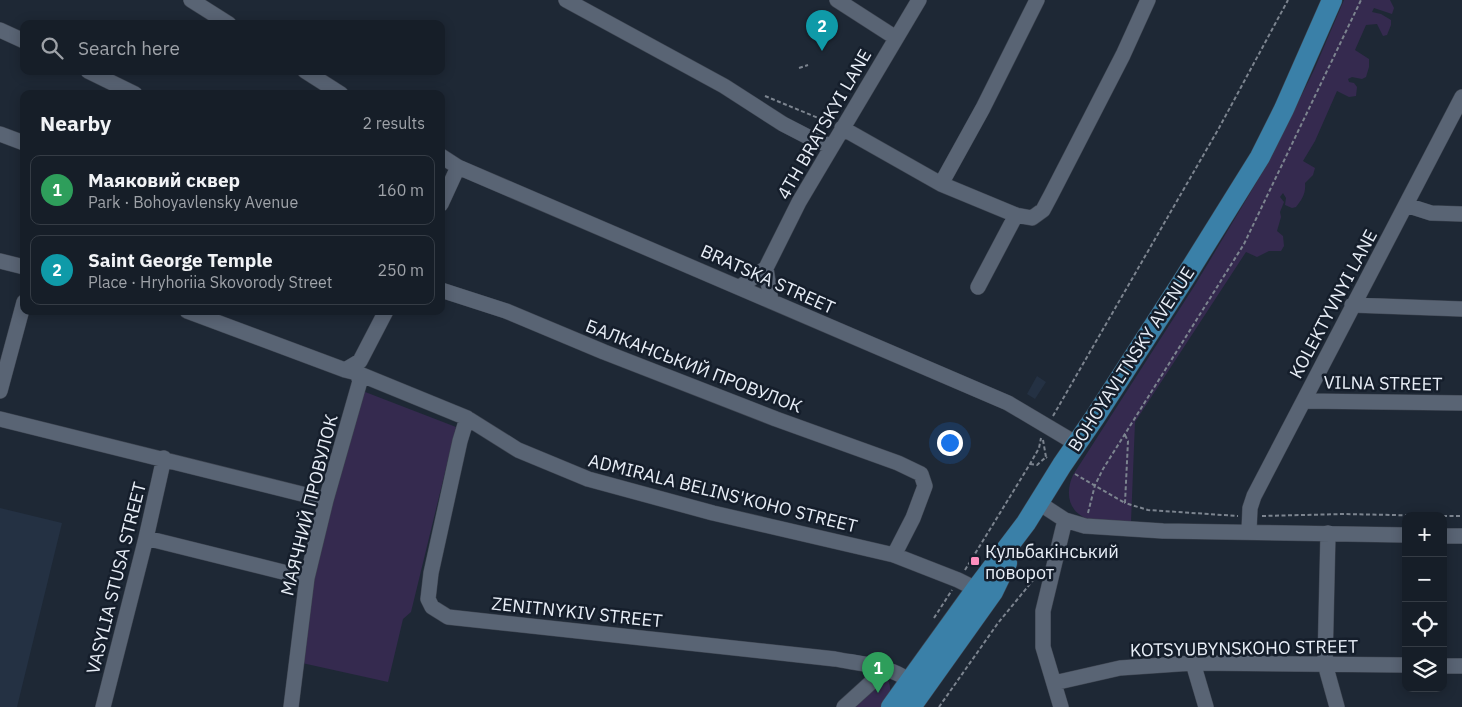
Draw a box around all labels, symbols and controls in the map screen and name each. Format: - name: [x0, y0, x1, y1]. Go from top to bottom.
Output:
- pin: 2: [806, 10, 838, 51]
- search box: [20, 20, 445, 75]
- icon: search: [38, 34, 66, 62]
- text: Search here: [78, 36, 180, 60]
- street label: 4TH BRATSKYI LANE: [772, 45, 876, 203]
- text: Nearby: [40, 109, 111, 137]
- text: 2 results: [362, 113, 425, 133]
- text: Маяковий сквер: [88, 168, 240, 192]
- text: 1: [52, 180, 62, 200]
- text: 160 m: [377, 180, 424, 200]
- text: Park · Bohoyavlensky Avenue: [88, 192, 298, 212]
- street label: KOLEKTYVNYI LANE: [1284, 226, 1382, 382]
- street label: BRATSKA STREET: [697, 239, 839, 319]
- text: Saint George Temple: [88, 248, 273, 272]
- text: 2: [52, 260, 62, 280]
- text: 250 m: [377, 260, 424, 280]
- street label: BOHOYAVLTNSKY AVENUE: [1063, 262, 1199, 456]
- text: Place · Hryhoriia Skovorody Street: [88, 272, 332, 292]
- street label: БАЛКАНСЬКИЙ ПРОВУЛОК: [583, 314, 806, 418]
- street label: VILNA STREET: [1323, 370, 1443, 396]
- street label: МАЯЧНИЙ ПРОВУЛОК: [275, 412, 343, 598]
- your location: [937, 430, 963, 456]
- street label: ADMIRALA BELINS'KOHO STREET: [586, 448, 860, 538]
- street label: VASYLIA STUSA STREET: [81, 480, 151, 676]
- map controls: [1402, 512, 1447, 692]
- button: +: [1402, 512, 1447, 557]
- place label: Кульбакінський поворот: [985, 540, 1119, 584]
- marker: Кульбакінський поворот: [969, 555, 981, 567]
- button: −: [1402, 557, 1447, 602]
- street label: ZENITNYKIV STREET: [490, 592, 664, 632]
- button: locate: [1402, 602, 1447, 647]
- street label: KOTSYUBYNSKOHO STREET: [1130, 635, 1358, 661]
- button: layers: [1402, 647, 1447, 692]
- pin: 1: [862, 652, 894, 693]

